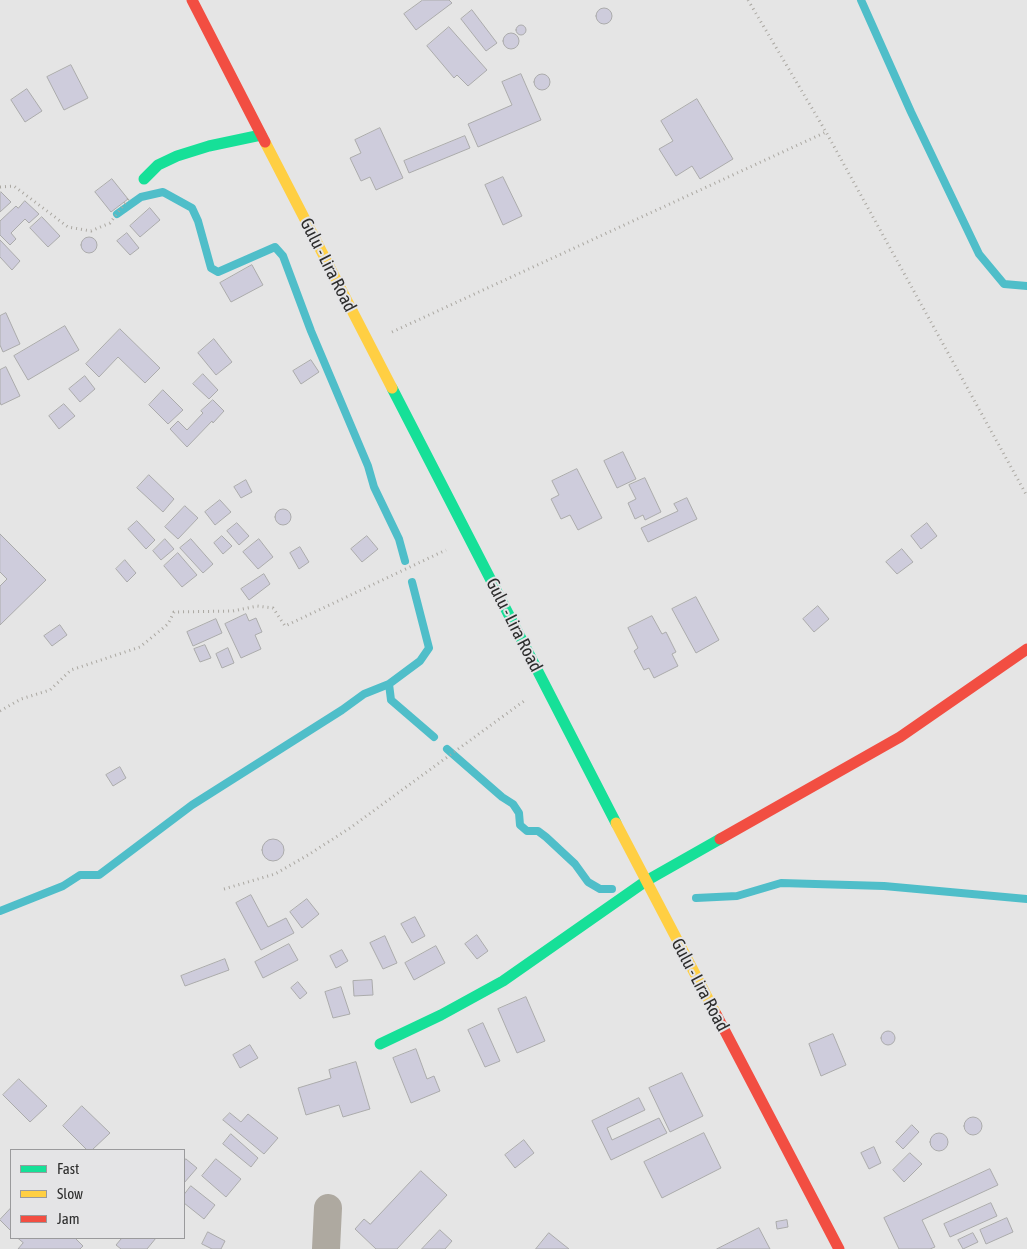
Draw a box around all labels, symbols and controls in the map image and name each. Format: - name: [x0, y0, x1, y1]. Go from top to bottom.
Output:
- street label: Gulu - Lira Road: [295, 214, 361, 316]
- street label: Gulu - Lira Road: [481, 574, 547, 676]
- street label: Gulu - Lira Road: [666, 935, 734, 1035]
- legend: [10, 1149, 185, 1239]
- text: Fast: [57, 1160, 79, 1177]
- text: Slow: [57, 1185, 83, 1202]
- text: Jam: [57, 1210, 80, 1227]

